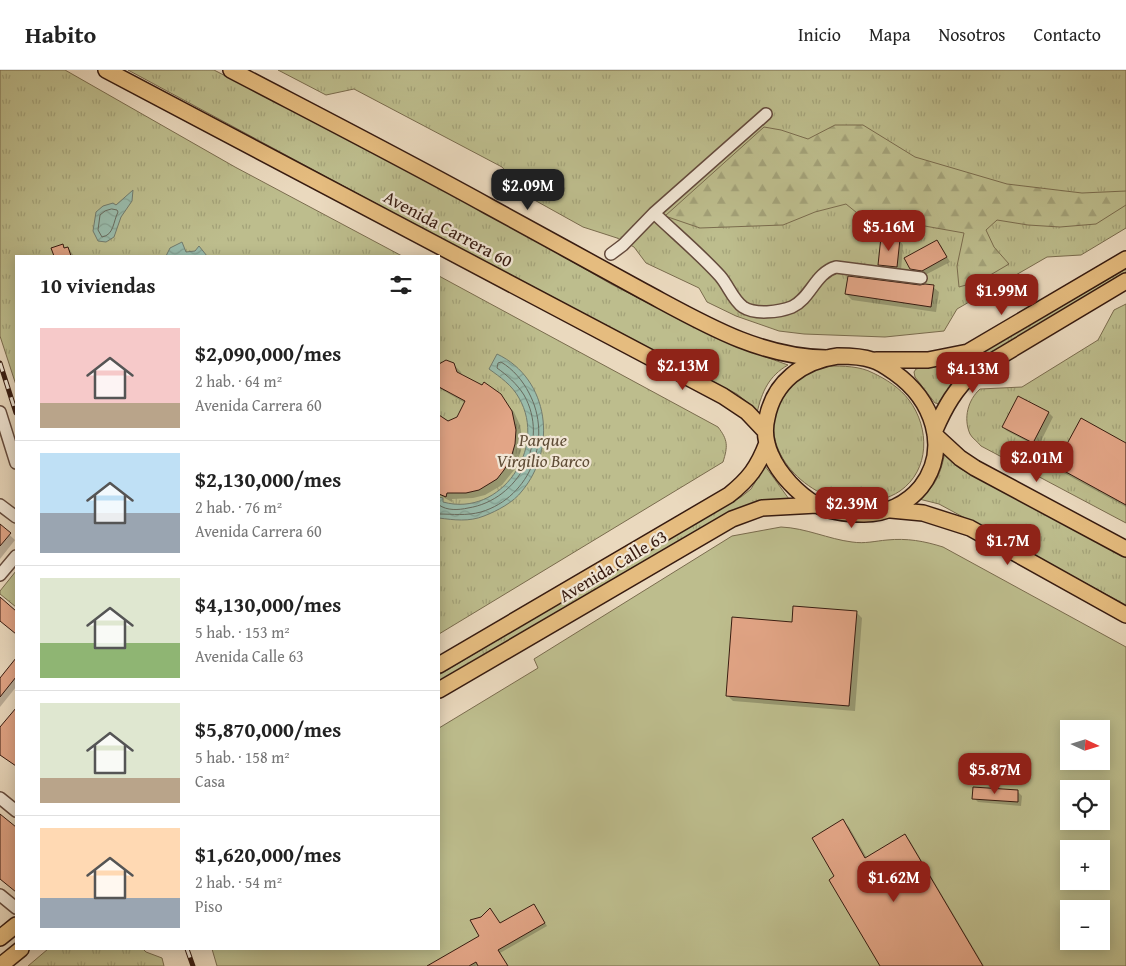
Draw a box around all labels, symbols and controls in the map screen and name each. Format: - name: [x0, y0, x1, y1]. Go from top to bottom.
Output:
- text: Habito: [25, 17, 96, 52]
- text: Inicio: [798, 21, 841, 48]
- text: Mapa: [869, 21, 910, 48]
- text: Nosotros: [938, 21, 1006, 48]
- text: Contacto: [1034, 21, 1101, 48]
- pin: $2.09M: [487, 168, 569, 211]
- text: $2.09M: [502, 173, 554, 197]
- street label: Avenida Carrera 60: [379, 183, 518, 274]
- pin: $5.16M: [848, 210, 930, 252]
- text: $5.16M: [863, 214, 915, 238]
- text: 10 viviendas: [40, 270, 156, 301]
- icon: filters: [387, 271, 415, 299]
- pin: $1.99M: [961, 274, 1043, 316]
- text: $1.99M: [976, 278, 1028, 302]
- text: $2,090,000/mes: [195, 338, 341, 369]
- icon: home: [80, 348, 140, 408]
- pin: $2.13M: [642, 348, 724, 391]
- pin: $4.13M: [932, 352, 1014, 394]
- text: $2.13M: [657, 353, 709, 377]
- text: $4.13M: [947, 356, 999, 380]
- text: 2 hab. · 64 m²: [195, 369, 282, 393]
- text: Avenida Carrera 60: [195, 393, 322, 417]
- park label: Parque Virgilio Barco: [496, 426, 590, 474]
- pin: $2.01M: [996, 440, 1078, 483]
- text: $2.01M: [1011, 445, 1063, 469]
- text: $2,130,000/mes: [195, 464, 341, 495]
- icon: home: [80, 473, 140, 533]
- pin: $2.39M: [811, 486, 893, 529]
- text: $2.39M: [826, 491, 878, 515]
- text: 2 hab. · 76 m²: [195, 495, 282, 519]
- text: Avenida Carrera 60: [195, 519, 322, 543]
- street label: Avenida Calle 63: [553, 522, 672, 609]
- pin: $1.7M: [973, 524, 1043, 566]
- text: $1.7M: [986, 528, 1030, 552]
- text: $4,130,000/mes: [195, 589, 341, 620]
- icon: home: [80, 598, 140, 658]
- text: 5 hab. · 153 m²: [195, 620, 290, 644]
- text: Avenida Calle 63: [195, 644, 304, 668]
- text: $5,870,000/mes: [195, 714, 341, 745]
- north arrow: [1060, 720, 1110, 770]
- map controls: [1060, 720, 1110, 950]
- icon: home: [80, 723, 140, 783]
- text: 5 hab. · 158 m²: [195, 745, 290, 769]
- pin: $5.87M: [954, 752, 1036, 795]
- text: $5.87M: [969, 757, 1021, 781]
- text: Casa: [195, 769, 225, 793]
- button: locate: [1060, 780, 1110, 830]
- text: $1,620,000/mes: [195, 839, 341, 870]
- button: +: [1060, 840, 1110, 890]
- icon: home: [80, 848, 140, 908]
- pin: $1.62M: [853, 860, 935, 903]
- text: $1.62M: [868, 865, 920, 889]
- text: 2 hab. · 54 m²: [195, 870, 282, 894]
- text: Piso: [195, 894, 223, 918]
- button: −: [1060, 900, 1110, 950]

